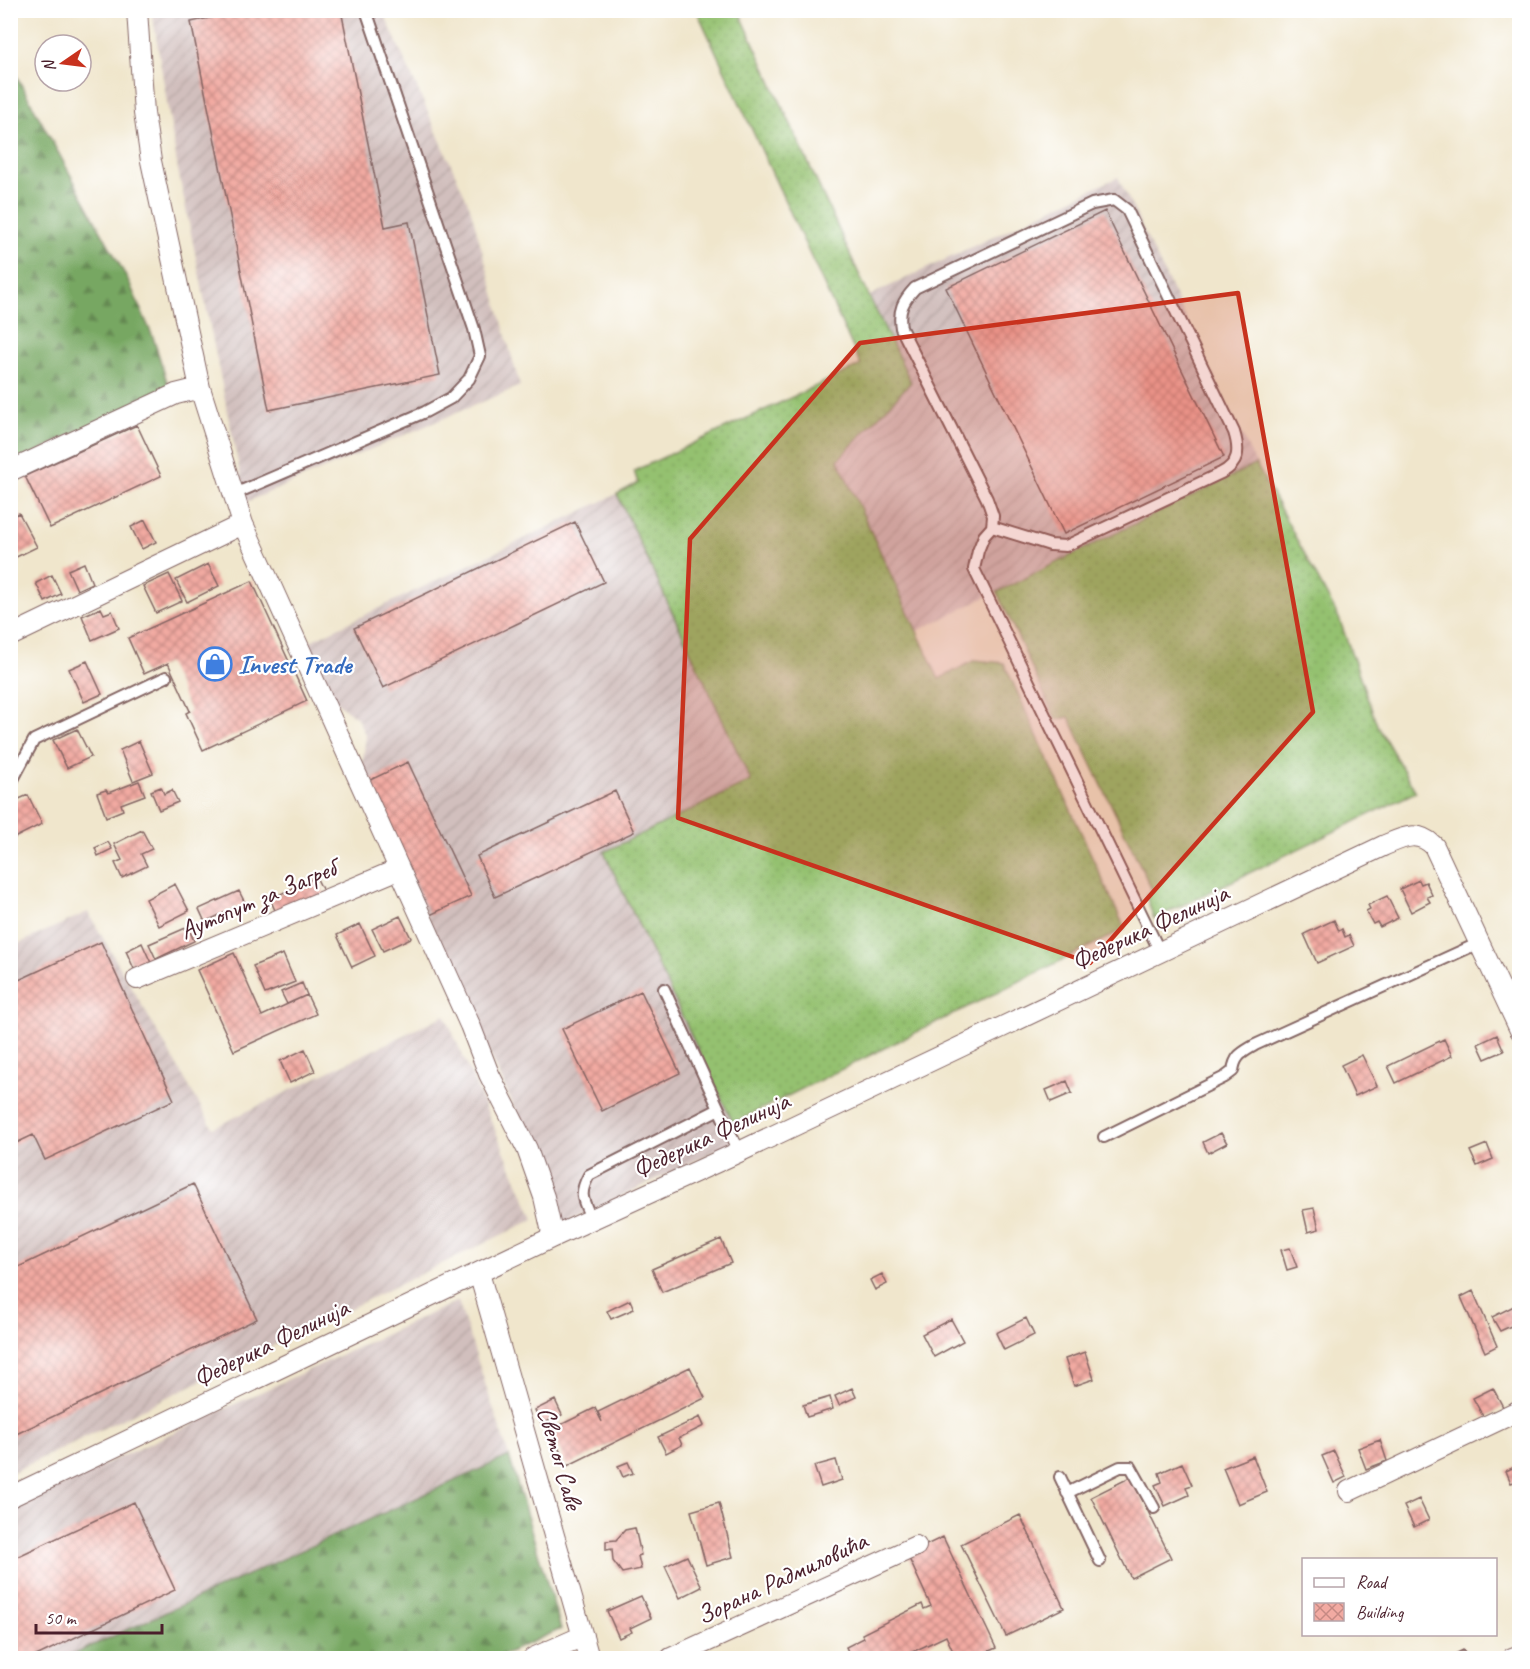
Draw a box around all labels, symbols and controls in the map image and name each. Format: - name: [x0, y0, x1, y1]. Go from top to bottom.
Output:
- north arrow: [33, 33, 93, 93]
- text: N: [38, 56, 60, 74]
- shop icon: Invest Trade: [197, 646, 233, 682]
- place label: Invest Trade: [238, 648, 354, 681]
- street label: Аутопут за Загреб: [175, 849, 348, 948]
- street label: Федерика Фелинија: [1066, 876, 1235, 978]
- street label: Федерика Фелинија: [627, 1084, 796, 1186]
- street label: Федерика Фелинија: [188, 1290, 356, 1395]
- street label: Светог Саве: [530, 1403, 591, 1516]
- street label: Зорана Радмиловића: [691, 1523, 874, 1632]
- legend: [1302, 1558, 1497, 1636]
- text: Road: [1356, 1571, 1389, 1593]
- scale bar: [36, 1597, 162, 1635]
- text: Building: [1356, 1601, 1405, 1623]
- text: 50 m: [45, 1607, 78, 1629]

